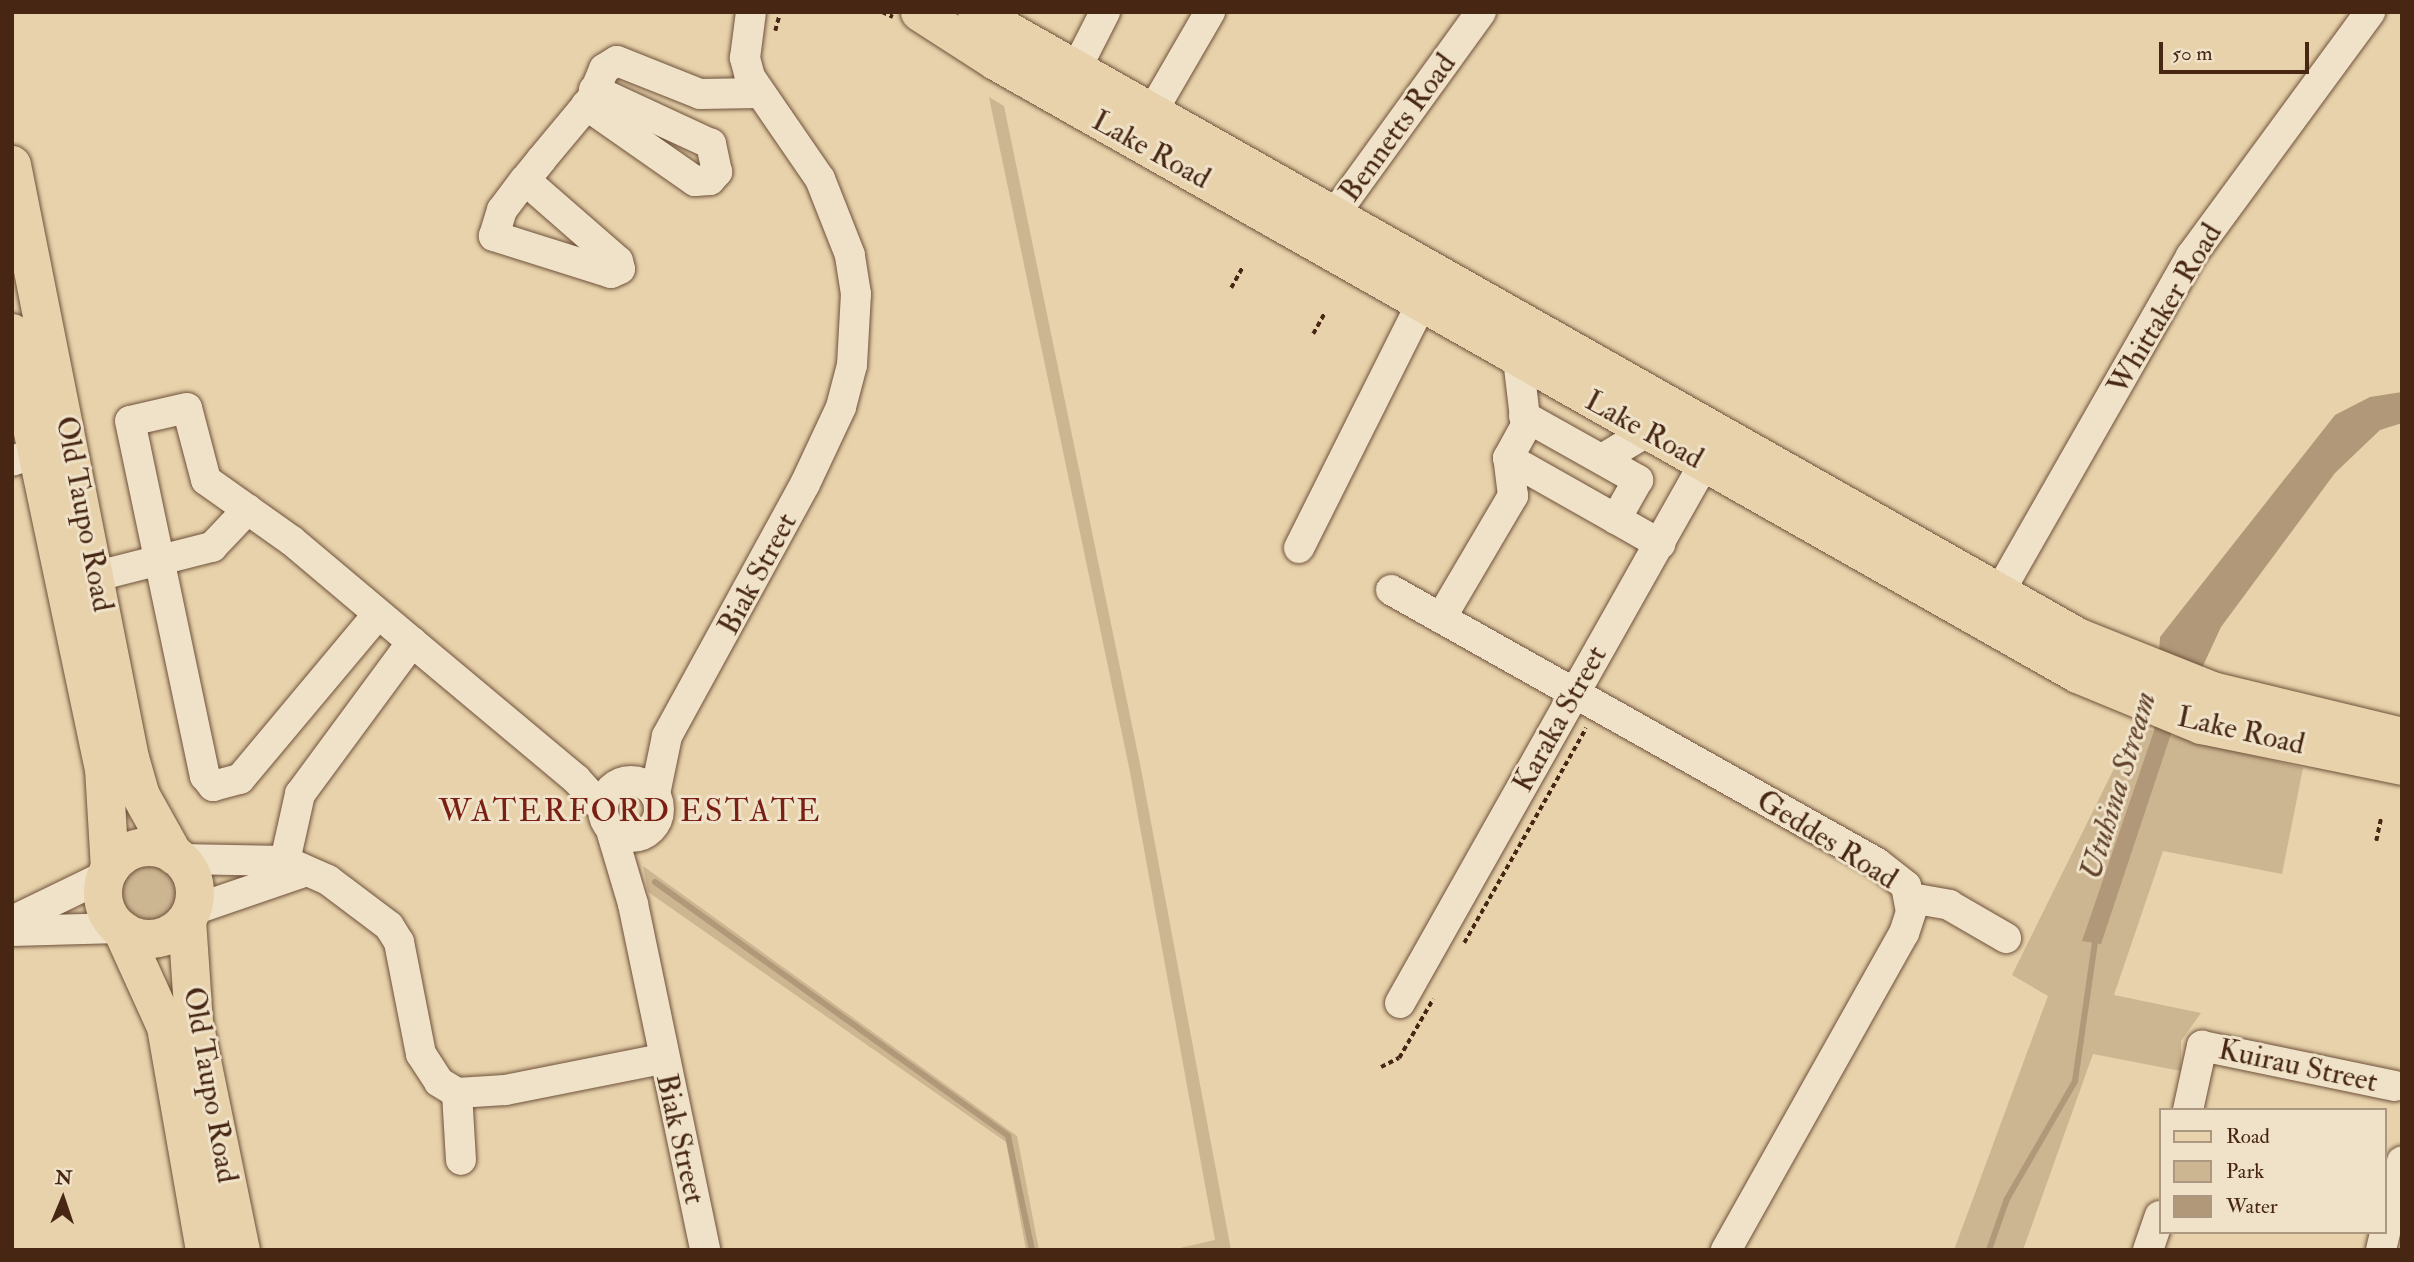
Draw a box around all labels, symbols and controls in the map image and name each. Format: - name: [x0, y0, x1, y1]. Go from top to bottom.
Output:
- scale bar: [2162, 28, 2312, 72]
- text: 50 m: [2172, 40, 2213, 67]
- street label: Bennetts Road: [1332, 47, 1464, 209]
- street label: Lake Road: [1086, 103, 1216, 197]
- street label: Whittaker Road: [2100, 217, 2230, 401]
- street label: Lake Road: [1579, 383, 1709, 477]
- street label: Old Taupo Road: [47, 413, 121, 615]
- street label: Biak Street: [711, 507, 805, 641]
- street label: Karaka Street: [1505, 639, 1615, 799]
- water label: Utuhina Stream: [2071, 687, 2165, 885]
- street label: Lake Road: [2174, 699, 2308, 763]
- street label: Geddes Road: [1750, 783, 1904, 897]
- district label: WATERFORD ESTATE: [440, 792, 820, 830]
- street label: Old Taupo Road: [175, 984, 245, 1186]
- street label: Kuirau Street: [2215, 1032, 2381, 1100]
- street label: Biak Street: [648, 1070, 712, 1208]
- legend: [2158, 1108, 2386, 1234]
- text: Road: [2226, 1123, 2270, 1150]
- text: Park: [2226, 1158, 2264, 1185]
- north arrow: [28, 1164, 98, 1234]
- text: N: [55, 1166, 73, 1190]
- text: Water: [2226, 1193, 2278, 1220]

